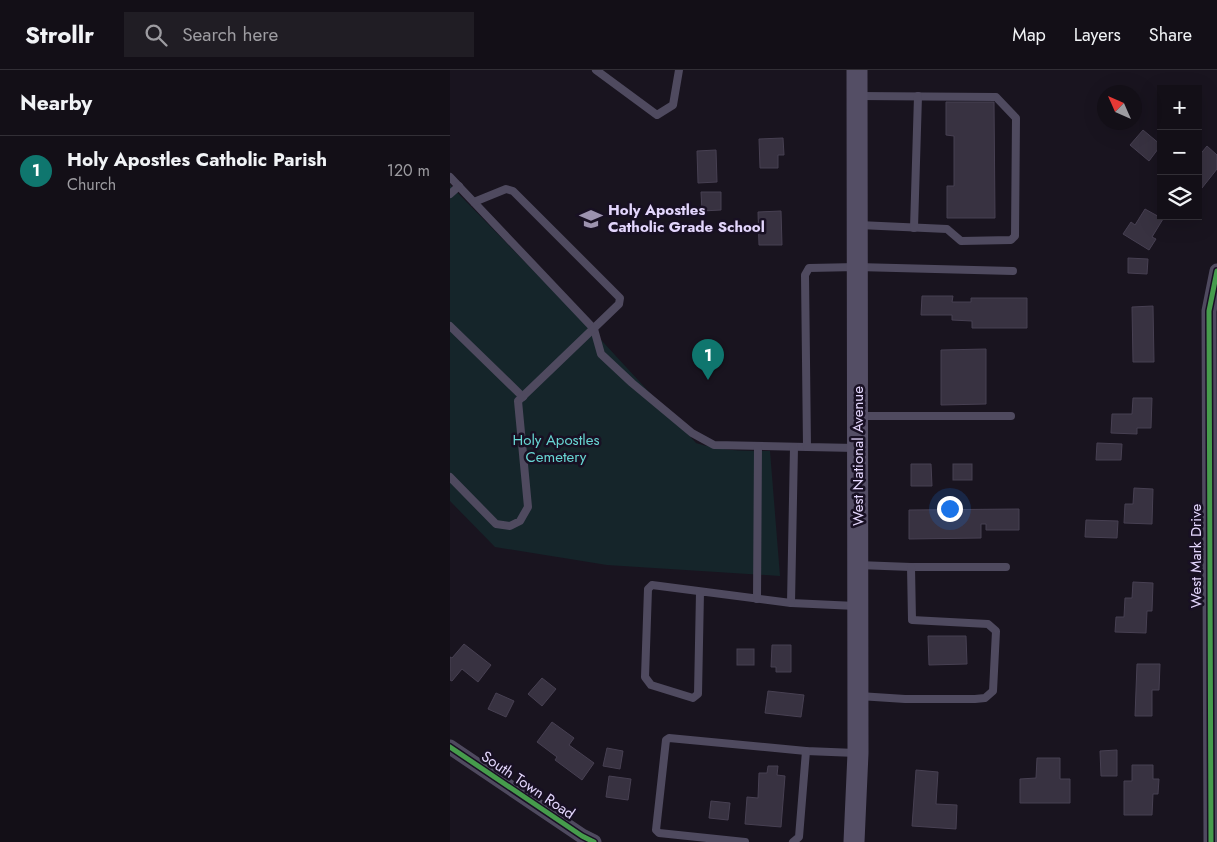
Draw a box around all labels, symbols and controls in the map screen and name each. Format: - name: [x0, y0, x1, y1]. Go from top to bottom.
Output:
- search box: [124, 12, 474, 57]
- text: Strollr: [25, 17, 94, 52]
- icon: search: [142, 21, 170, 49]
- text: Search here: [182, 21, 278, 48]
- text: Map: [1012, 22, 1046, 48]
- text: Layers: [1074, 22, 1121, 48]
- text: Share: [1149, 22, 1192, 48]
- north arrow: [1097, 85, 1142, 130]
- map controls: [1157, 85, 1202, 220]
- button: +: [1157, 85, 1202, 130]
- text: Nearby: [20, 88, 92, 118]
- button: −: [1157, 130, 1202, 175]
- text: Holy Apostles Catholic Parish: [67, 146, 327, 173]
- text: 1: [32, 159, 40, 182]
- text: 120 m: [387, 159, 430, 182]
- text: Church: [67, 173, 116, 196]
- button: layers: [1157, 175, 1202, 220]
- place label: Holy Apostles Catholic Grade School: [608, 199, 765, 238]
- school or university icon: Holy Apostles Catholic Grade School: [578, 206, 604, 232]
- pin: 1: [692, 339, 724, 380]
- street label: West National Avenue: [847, 386, 869, 526]
- park label: Holy Apostles Cemetery: [513, 429, 599, 468]
- your location: [937, 496, 963, 522]
- street label: West Mark Drive: [1185, 503, 1207, 608]
- street label: South Town Road: [477, 746, 579, 824]

